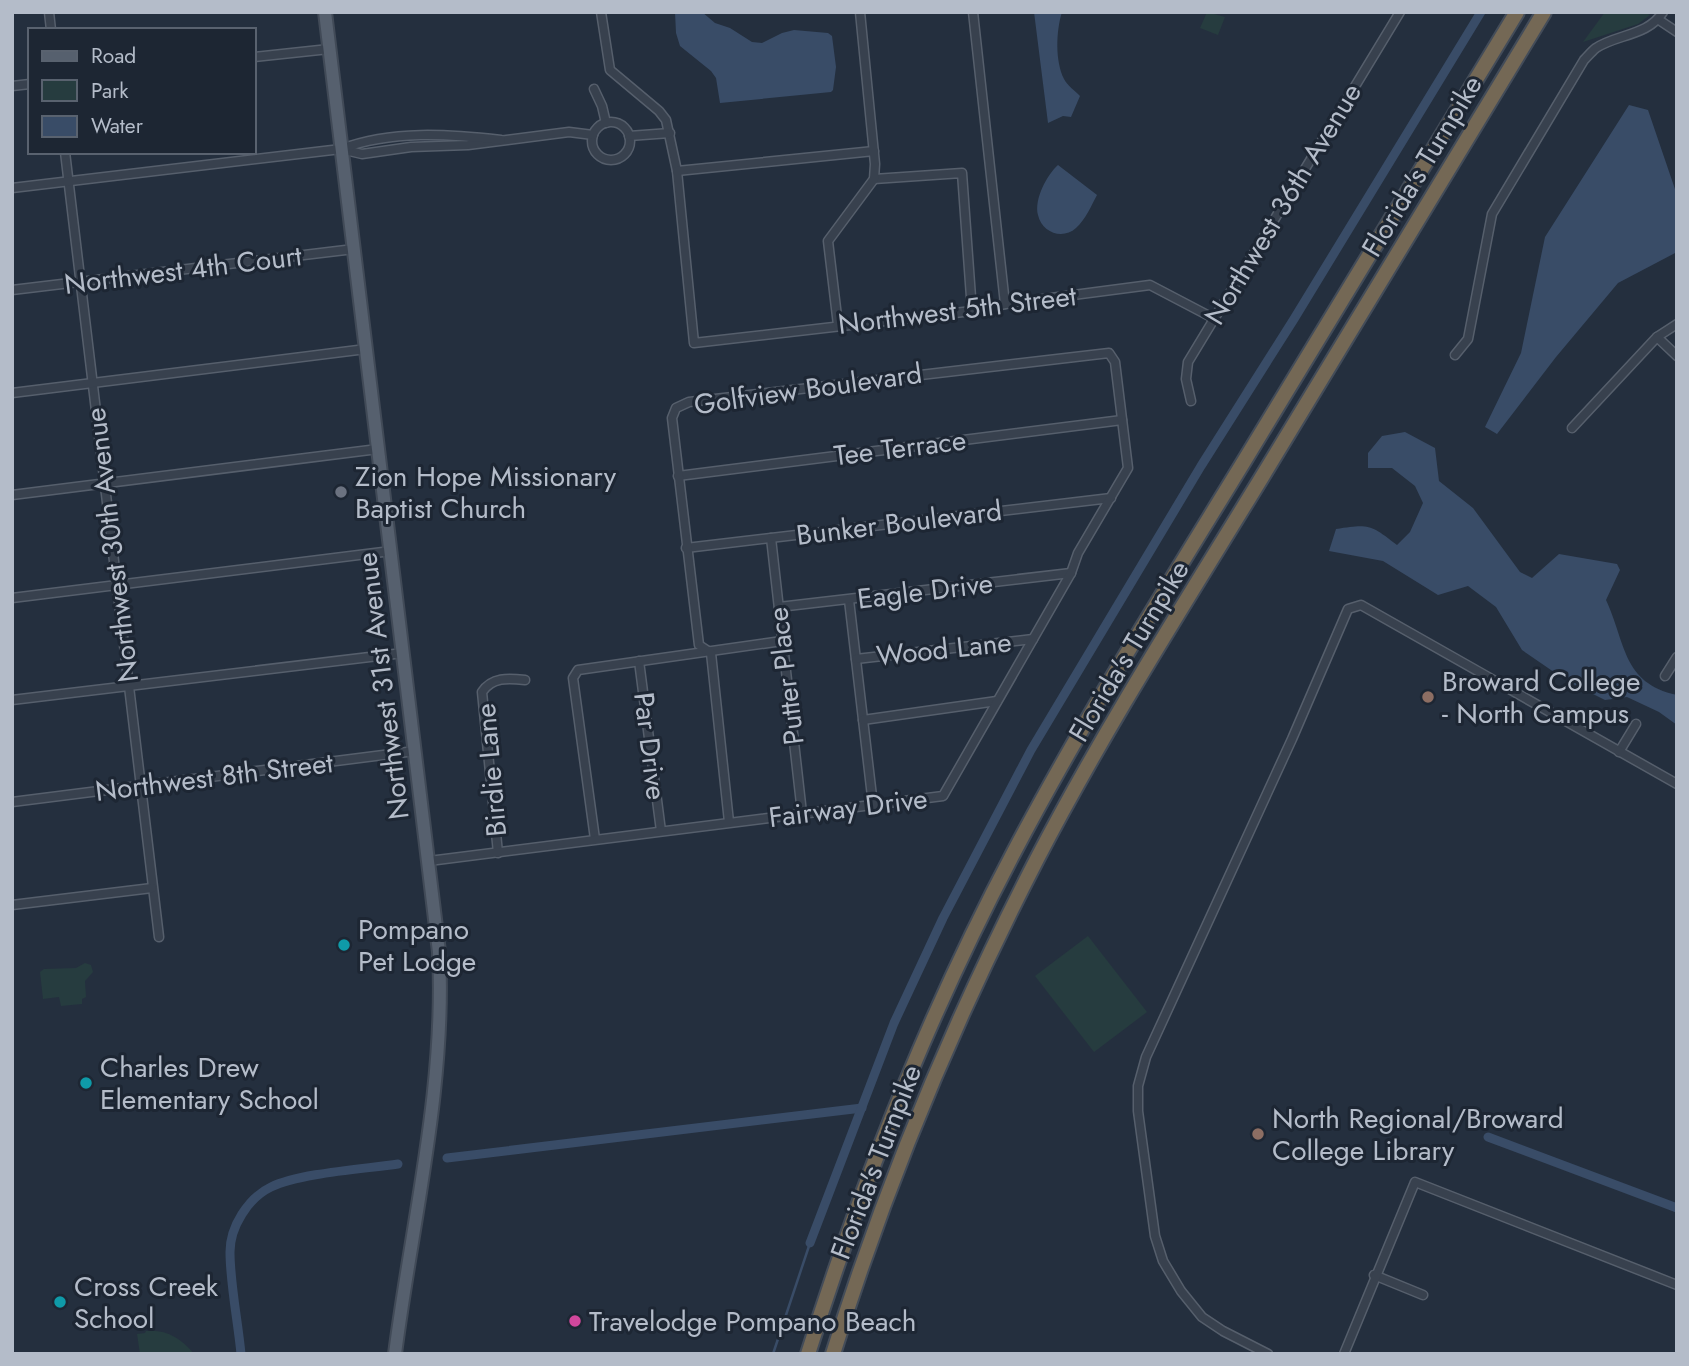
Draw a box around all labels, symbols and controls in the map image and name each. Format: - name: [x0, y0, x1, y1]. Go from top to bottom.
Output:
- legend: [28, 28, 256, 154]
- text: Road: [91, 41, 136, 71]
- street label: Florida's Turnpike: [1352, 67, 1492, 265]
- street label: Northwest 36th Avenue: [1194, 75, 1372, 333]
- text: Park: [91, 76, 129, 106]
- text: Water: [91, 111, 144, 141]
- street label: Northwest 4th Court: [62, 235, 304, 305]
- street label: Northwest 5th Street: [836, 275, 1079, 345]
- street label: Golfview Boulevard: [691, 353, 925, 425]
- street label: Northwest 30th Avenue: [75, 405, 149, 685]
- street label: Tee Terrace: [832, 420, 968, 476]
- place label: Zion Hope Missionary Baptist Church: [355, 456, 617, 529]
- marker: Zion Hope Missionary Baptist Church: [333, 484, 349, 500]
- street label: Bunker Boulevard: [794, 490, 1004, 556]
- street label: Northwest 31st Avenue: [346, 550, 420, 822]
- street label: Florida's Turnpike: [1059, 552, 1199, 750]
- street label: Eagle Drive: [855, 562, 995, 620]
- street label: Putter Place: [757, 605, 815, 747]
- street label: Wood Lane: [874, 622, 1014, 676]
- place label: Broward College - North Campus: [1442, 661, 1640, 734]
- marker: Broward College - North Campus: [1420, 689, 1436, 705]
- street label: Par Drive: [623, 690, 677, 802]
- street label: Birdie Lane: [465, 702, 517, 838]
- street label: Northwest 8th Street: [93, 742, 336, 812]
- street label: Fairway Drive: [766, 778, 930, 838]
- place label: Pompano Pet Lodge: [358, 909, 476, 982]
- marker: Pompano Pet Lodge: [336, 937, 352, 953]
- place label: Charles Drew Elementary School: [100, 1047, 319, 1120]
- street label: Florida's Turnpike: [820, 1059, 932, 1265]
- marker: Charles Drew Elementary School: [78, 1075, 94, 1091]
- place label: North Regional/Broward College Library: [1272, 1098, 1564, 1171]
- marker: North Regional/Broward College Library: [1250, 1126, 1266, 1142]
- place label: Cross Creek School: [74, 1266, 219, 1339]
- marker: Cross Creek School: [52, 1294, 68, 1310]
- place label: Travelodge Pompano Beach: [589, 1301, 917, 1342]
- marker: Travelodge Pompano Beach: [567, 1313, 583, 1329]

